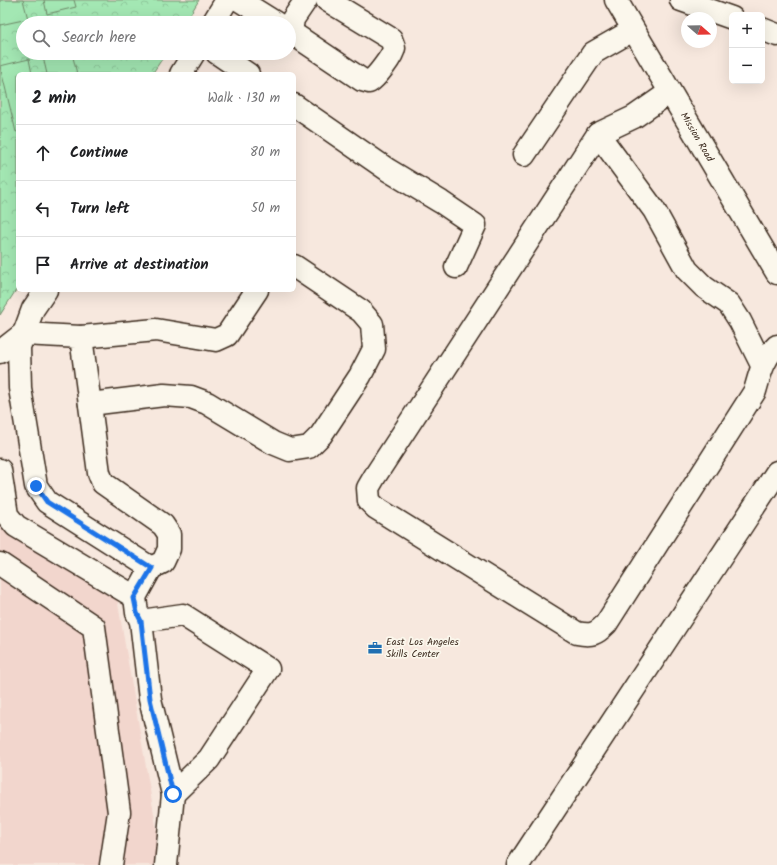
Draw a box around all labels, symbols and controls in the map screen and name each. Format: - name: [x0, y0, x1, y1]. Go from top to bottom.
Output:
- north arrow: [681, 12, 717, 48]
- map controls: [729, 12, 765, 84]
- button: +: [729, 12, 765, 48]
- search box: [16, 16, 296, 60]
- text: Search here: [62, 26, 136, 50]
- icon: search: [30, 27, 52, 49]
- button: −: [729, 48, 765, 84]
- text: 2 min: [32, 85, 76, 112]
- text: Walk · 130 m: [207, 88, 280, 109]
- street label: Mission Road: [676, 109, 718, 166]
- text: Continue: [70, 141, 128, 165]
- icon: ahead: [32, 142, 54, 164]
- text: 80 m: [250, 142, 280, 163]
- text: Turn left: [70, 197, 130, 221]
- icon: left: [32, 198, 54, 220]
- text: 50 m: [251, 198, 280, 219]
- text: Arrive at destination: [70, 253, 209, 277]
- icon: arrive: [32, 254, 54, 276]
- route end: [27, 477, 45, 495]
- place label: East Los Angeles Skills Center: [386, 634, 460, 662]
- office icon: East Los Angeles Skills Center: [367, 640, 383, 656]
- route start: [164, 785, 182, 803]

